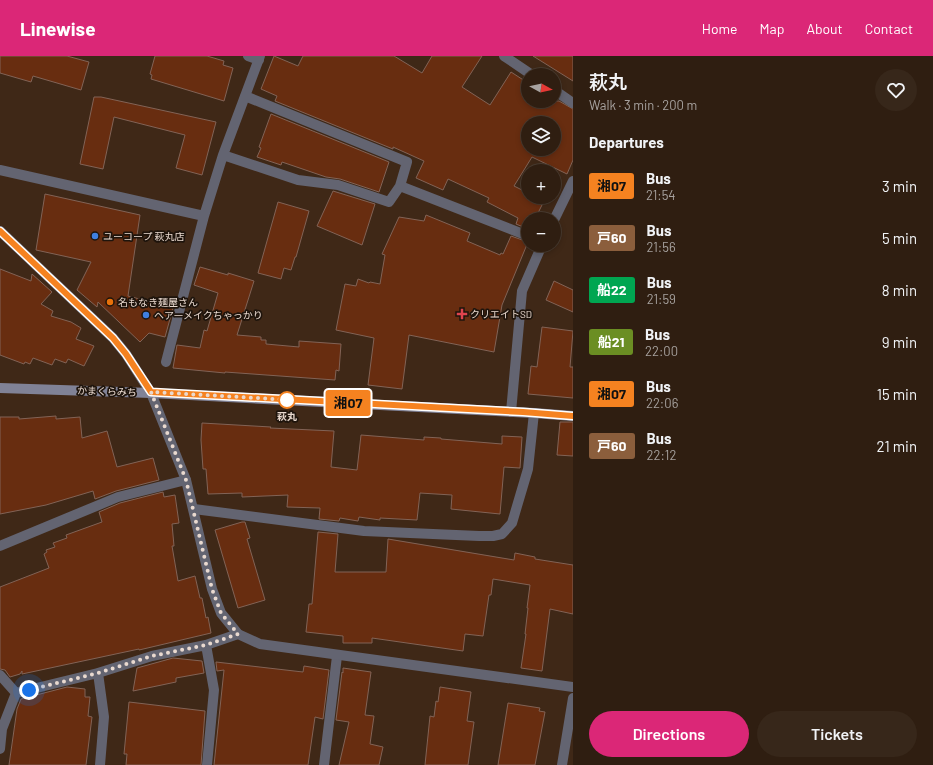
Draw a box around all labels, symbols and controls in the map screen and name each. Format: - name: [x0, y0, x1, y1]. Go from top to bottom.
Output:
- text: Linewise: [20, 17, 96, 40]
- text: Home: [702, 20, 738, 37]
- text: Map: [760, 20, 784, 37]
- text: About: [806, 20, 843, 37]
- text: Contact: [865, 20, 913, 37]
- north arrow: [521, 68, 561, 108]
- map controls: [521, 68, 561, 252]
- button: heart: [875, 69, 917, 111]
- text: 萩丸: [589, 70, 627, 93]
- text: Walk · 3 min · 200 m: [589, 97, 697, 113]
- button: layers: [521, 116, 561, 156]
- text: Departures: [589, 133, 664, 151]
- button: +: [521, 164, 561, 204]
- text: Bus: [646, 169, 671, 187]
- text: 湘07: [597, 177, 626, 194]
- text: 3 min: [882, 177, 917, 195]
- text: 21:54: [646, 187, 676, 203]
- button: −: [521, 212, 561, 252]
- text: Bus: [647, 221, 671, 239]
- text: 戸60: [597, 229, 627, 246]
- text: 5 min: [882, 229, 917, 247]
- place label: ユーコープ 萩丸店: [103, 230, 184, 242]
- marker: ユーコープ 萩丸店: [90, 231, 100, 241]
- text: 21:56: [647, 239, 676, 255]
- text: Bus: [647, 273, 672, 291]
- text: 船22: [597, 281, 627, 298]
- text: 8 min: [882, 281, 917, 299]
- text: 21:59: [647, 291, 676, 307]
- place label: 名もなき麺屋さん: [118, 296, 198, 308]
- marker: 名もなき麺屋さん: [105, 297, 115, 307]
- place label: クリエイトSD: [470, 308, 532, 320]
- place label: ヘアーメイクちゃっかり: [154, 309, 263, 321]
- marker: クリエイトSD: [457, 309, 467, 319]
- marker: ヘアーメイクちゃっかり: [141, 310, 151, 320]
- text: Bus: [645, 325, 670, 343]
- text: 船21: [598, 333, 624, 350]
- text: 9 min: [882, 333, 917, 351]
- text: 22:00: [645, 343, 678, 359]
- text: Bus: [646, 377, 671, 395]
- street label: かまくらみち: [77, 384, 137, 398]
- text: 湘07: [597, 385, 626, 402]
- text: 15 min: [877, 385, 917, 403]
- line badge: 湘07: [325, 390, 371, 416]
- marker: 萩丸: [278, 391, 296, 409]
- text: 湘07: [334, 394, 362, 411]
- text: 22:06: [646, 395, 678, 411]
- place label: 萩丸: [277, 410, 297, 422]
- text: Bus: [647, 429, 671, 447]
- text: 戸60: [597, 437, 627, 454]
- text: 21 min: [877, 437, 917, 455]
- text: 22:12: [647, 447, 676, 463]
- your location: [19, 680, 39, 700]
- button: Directions: [589, 711, 749, 757]
- button: Tickets: [757, 711, 917, 757]

